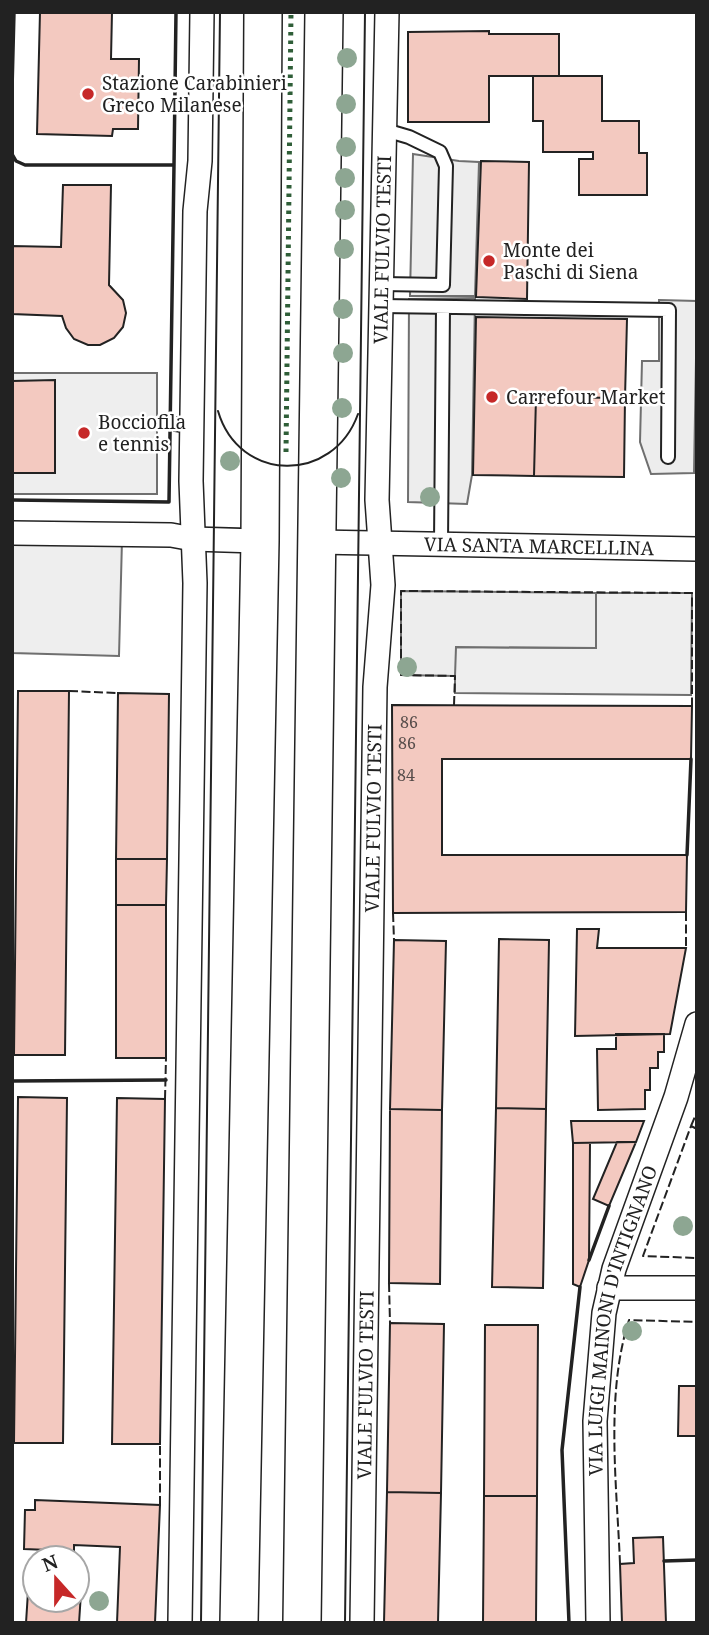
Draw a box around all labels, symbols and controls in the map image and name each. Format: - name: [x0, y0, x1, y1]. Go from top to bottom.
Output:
- place label: Stazione Carabinieri Greco Milanese: [102, 70, 287, 118]
- marker: Stazione Carabinieri Greco Milanese: [80, 86, 96, 102]
- street label: VIALE FULVIO TESTI: [367, 155, 397, 344]
- place label: Monte dei Paschi di Siena: [503, 237, 638, 285]
- marker: Monte dei Paschi di Siena: [481, 253, 497, 269]
- place label: Carrefour Market: [506, 384, 666, 410]
- marker: Carrefour Market: [484, 389, 500, 405]
- place label: Bocciofila e tennis: [98, 409, 186, 457]
- marker: Bocciofila e tennis: [76, 425, 92, 441]
- street label: VIA SANTA MARCELLINA: [424, 531, 655, 561]
- house number: 86: [400, 711, 418, 733]
- street label: VIALE FULVIO TESTI: [359, 724, 387, 913]
- house number: 86: [398, 732, 416, 754]
- house number: 84: [397, 764, 415, 786]
- street label: VIA LUIGI MAINONI D'INTIGNANO: [582, 1162, 663, 1476]
- street label: VIALE FULVIO TESTI: [351, 1291, 380, 1479]
- north arrow: [21, 1544, 91, 1614]
- text: N: [38, 1548, 62, 1578]

